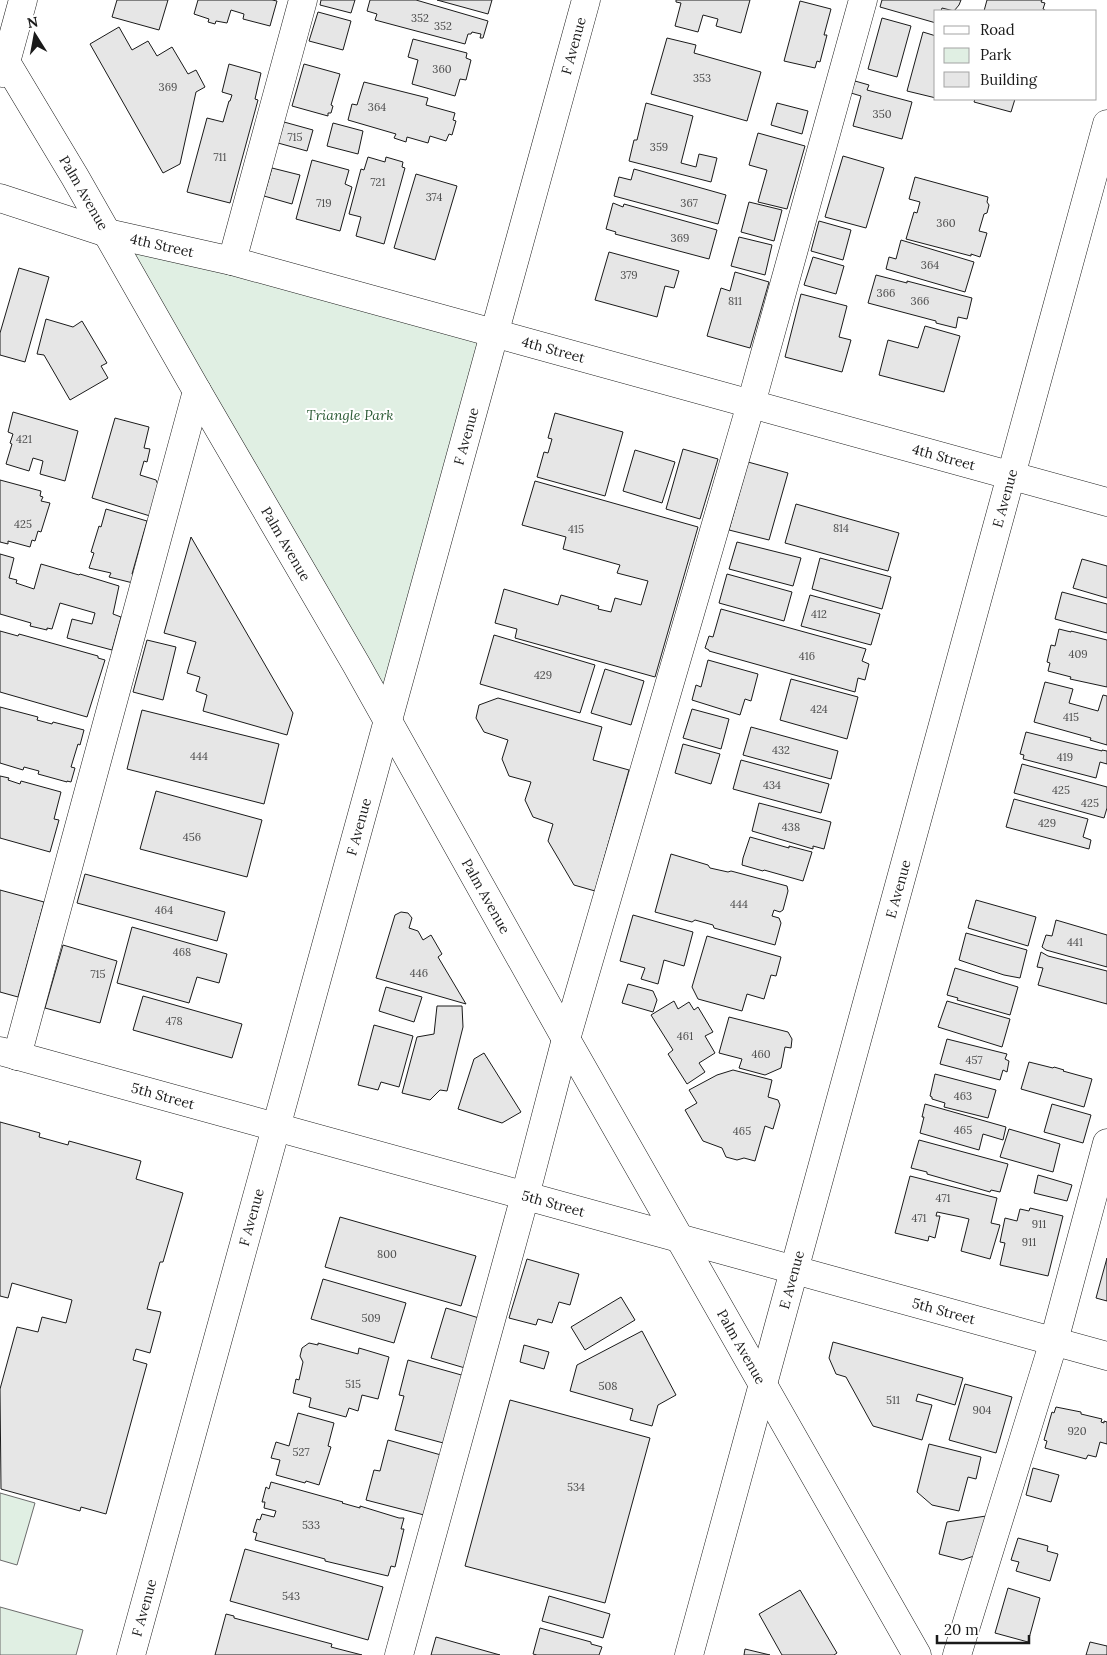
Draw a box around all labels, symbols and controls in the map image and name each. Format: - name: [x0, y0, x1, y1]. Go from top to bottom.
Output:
- north arrow: [10, 10, 60, 60]
- legend: [934, 10, 1097, 100]
- house number: 352: [411, 11, 429, 25]
- text: N: [25, 12, 40, 32]
- street label: F Avenue: [557, 15, 590, 76]
- house number: 352: [434, 19, 452, 33]
- text: Road: [980, 20, 1015, 39]
- text: Park: [980, 45, 1011, 64]
- house number: 360: [432, 62, 452, 76]
- text: Building: [980, 70, 1038, 89]
- house number: 353: [693, 71, 711, 85]
- house number: 369: [159, 80, 177, 94]
- house number: 364: [368, 100, 386, 114]
- house number: 350: [873, 107, 892, 121]
- house number: 715: [287, 130, 303, 144]
- house number: 359: [650, 140, 668, 154]
- house number: 711: [213, 150, 227, 164]
- street label: Palm Avenue: [55, 152, 113, 234]
- house number: 721: [371, 175, 385, 189]
- house number: 374: [426, 190, 442, 204]
- house number: 719: [316, 196, 332, 210]
- house number: 367: [680, 196, 698, 210]
- house number: 360: [936, 216, 956, 230]
- street label: 4th Street: [128, 229, 196, 261]
- house number: 369: [671, 231, 689, 245]
- house number: 364: [921, 258, 939, 272]
- house number: 379: [620, 268, 638, 282]
- house number: 366: [877, 286, 895, 300]
- house number: 811: [728, 294, 742, 308]
- house number: 366: [911, 294, 929, 308]
- street label: 4th Street: [520, 332, 588, 367]
- street label: F Avenue: [450, 405, 483, 467]
- park label: Triangle Park: [306, 406, 394, 424]
- house number: 421: [16, 432, 32, 446]
- street label: 4th Street: [910, 440, 978, 474]
- street label: E Avenue: [988, 467, 1021, 530]
- street label: Palm Avenue: [257, 503, 315, 585]
- house number: 425: [14, 517, 32, 531]
- house number: 814: [833, 521, 849, 535]
- house number: 415: [568, 522, 584, 536]
- house number: 412: [811, 607, 827, 621]
- house number: 409: [1068, 647, 1088, 661]
- house number: 416: [799, 649, 815, 663]
- house number: 429: [534, 668, 552, 682]
- house number: 424: [810, 702, 828, 716]
- house number: 415: [1063, 710, 1079, 724]
- house number: 432: [772, 743, 790, 757]
- house number: 444: [190, 749, 208, 763]
- house number: 419: [1057, 750, 1073, 764]
- house number: 434: [763, 778, 781, 792]
- house number: 425: [1052, 783, 1070, 797]
- street label: F Avenue: [342, 796, 375, 858]
- house number: 425: [1081, 796, 1099, 810]
- house number: 429: [1038, 816, 1056, 830]
- house number: 438: [782, 820, 800, 834]
- house number: 456: [183, 830, 201, 844]
- street label: Palm Avenue: [458, 855, 514, 937]
- street label: E Avenue: [882, 857, 915, 920]
- house number: 444: [730, 897, 748, 911]
- house number: 464: [155, 903, 173, 917]
- house number: 441: [1067, 935, 1083, 949]
- house number: 468: [173, 945, 191, 959]
- house number: 446: [410, 966, 428, 980]
- house number: 715: [90, 967, 106, 981]
- house number: 478: [165, 1014, 183, 1028]
- house number: 461: [677, 1029, 693, 1043]
- house number: 460: [751, 1047, 771, 1061]
- house number: 457: [965, 1053, 983, 1067]
- street label: 5th Street: [129, 1079, 197, 1113]
- house number: 463: [954, 1089, 972, 1103]
- house number: 465: [954, 1123, 972, 1137]
- house number: 465: [733, 1124, 751, 1138]
- street label: F Avenue: [235, 1186, 268, 1248]
- street label: 5th Street: [520, 1186, 588, 1221]
- house number: 471: [935, 1191, 951, 1205]
- house number: 471: [911, 1211, 927, 1225]
- house number: 911: [1032, 1217, 1046, 1231]
- house number: 911: [1022, 1235, 1036, 1249]
- house number: 800: [377, 1247, 397, 1261]
- street label: E Avenue: [775, 1248, 808, 1311]
- street label: 5th Street: [910, 1294, 978, 1328]
- street label: Palm Avenue: [713, 1306, 770, 1388]
- house number: 509: [361, 1311, 381, 1325]
- house number: 515: [345, 1377, 361, 1391]
- house number: 508: [598, 1379, 618, 1393]
- house number: 511: [886, 1393, 900, 1407]
- house number: 904: [972, 1403, 992, 1417]
- house number: 920: [1067, 1424, 1087, 1438]
- house number: 527: [293, 1445, 309, 1459]
- house number: 534: [567, 1480, 585, 1494]
- house number: 533: [302, 1518, 320, 1532]
- street label: F Avenue: [128, 1577, 161, 1639]
- house number: 543: [282, 1589, 300, 1603]
- scale bar: [937, 1612, 1030, 1644]
- text: 20 m: [944, 1620, 979, 1639]

